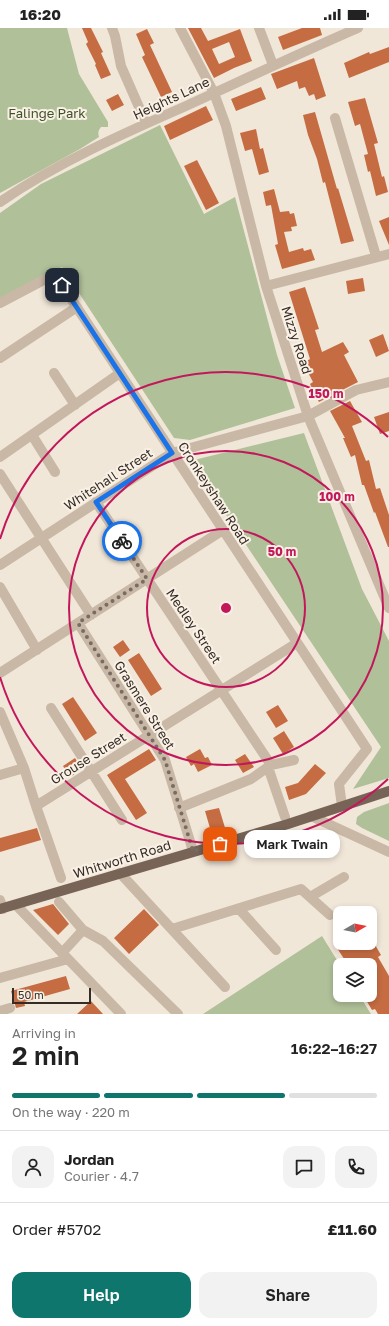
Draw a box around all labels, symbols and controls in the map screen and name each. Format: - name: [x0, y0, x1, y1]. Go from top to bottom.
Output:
- text: 16:20: [20, 5, 61, 23]
- street label: Heights Lane: [130, 73, 212, 123]
- park label: Falinge Park: [8, 105, 86, 121]
- pin: [45, 268, 79, 302]
- icon: home: [51, 274, 73, 296]
- street label: Mizzy Road: [278, 304, 316, 376]
- text: 150 m: [309, 386, 343, 401]
- street label: Cronkeyshaw Road: [175, 439, 253, 547]
- street label: Whitehall Street: [61, 444, 155, 514]
- text: 100 m: [319, 489, 355, 504]
- courier: [102, 521, 142, 561]
- icon: bike: [111, 530, 133, 552]
- text: 50 m: [268, 544, 296, 559]
- street label: Medley Street: [163, 585, 225, 667]
- centre of rings: [219, 601, 233, 615]
- street label: Grasmere Street: [111, 658, 179, 752]
- street label: Grouse Street: [47, 728, 129, 788]
- pin: [203, 827, 237, 861]
- callout: Mark Twain: [244, 830, 340, 858]
- icon: bag: [209, 833, 231, 855]
- text: Mark Twain: [256, 836, 328, 852]
- street label: Whitworth Road: [71, 837, 173, 881]
- north arrow: [333, 906, 377, 950]
- map controls: [333, 906, 377, 1002]
- button: layers: [333, 958, 377, 1002]
- scale bar: [12, 986, 91, 1005]
- text: 50 m: [18, 988, 44, 1001]
- text: Arriving in: [12, 1025, 76, 1041]
- text: 16:22–16:27: [291, 1039, 377, 1057]
- text: 2 min: [12, 1040, 80, 1071]
- text: On the way · 220 m: [12, 1104, 130, 1120]
- button: person: [12, 1146, 54, 1188]
- button: chat: [283, 1146, 325, 1188]
- button: phone: [335, 1146, 377, 1188]
- text: Jordan: [64, 1150, 114, 1168]
- text: Courier · 4.7: [64, 1168, 139, 1184]
- text: Order #5702: [12, 1220, 101, 1238]
- text: £11.60: [328, 1220, 377, 1238]
- button: Help: [12, 1272, 191, 1318]
- button: Share: [199, 1272, 377, 1318]

